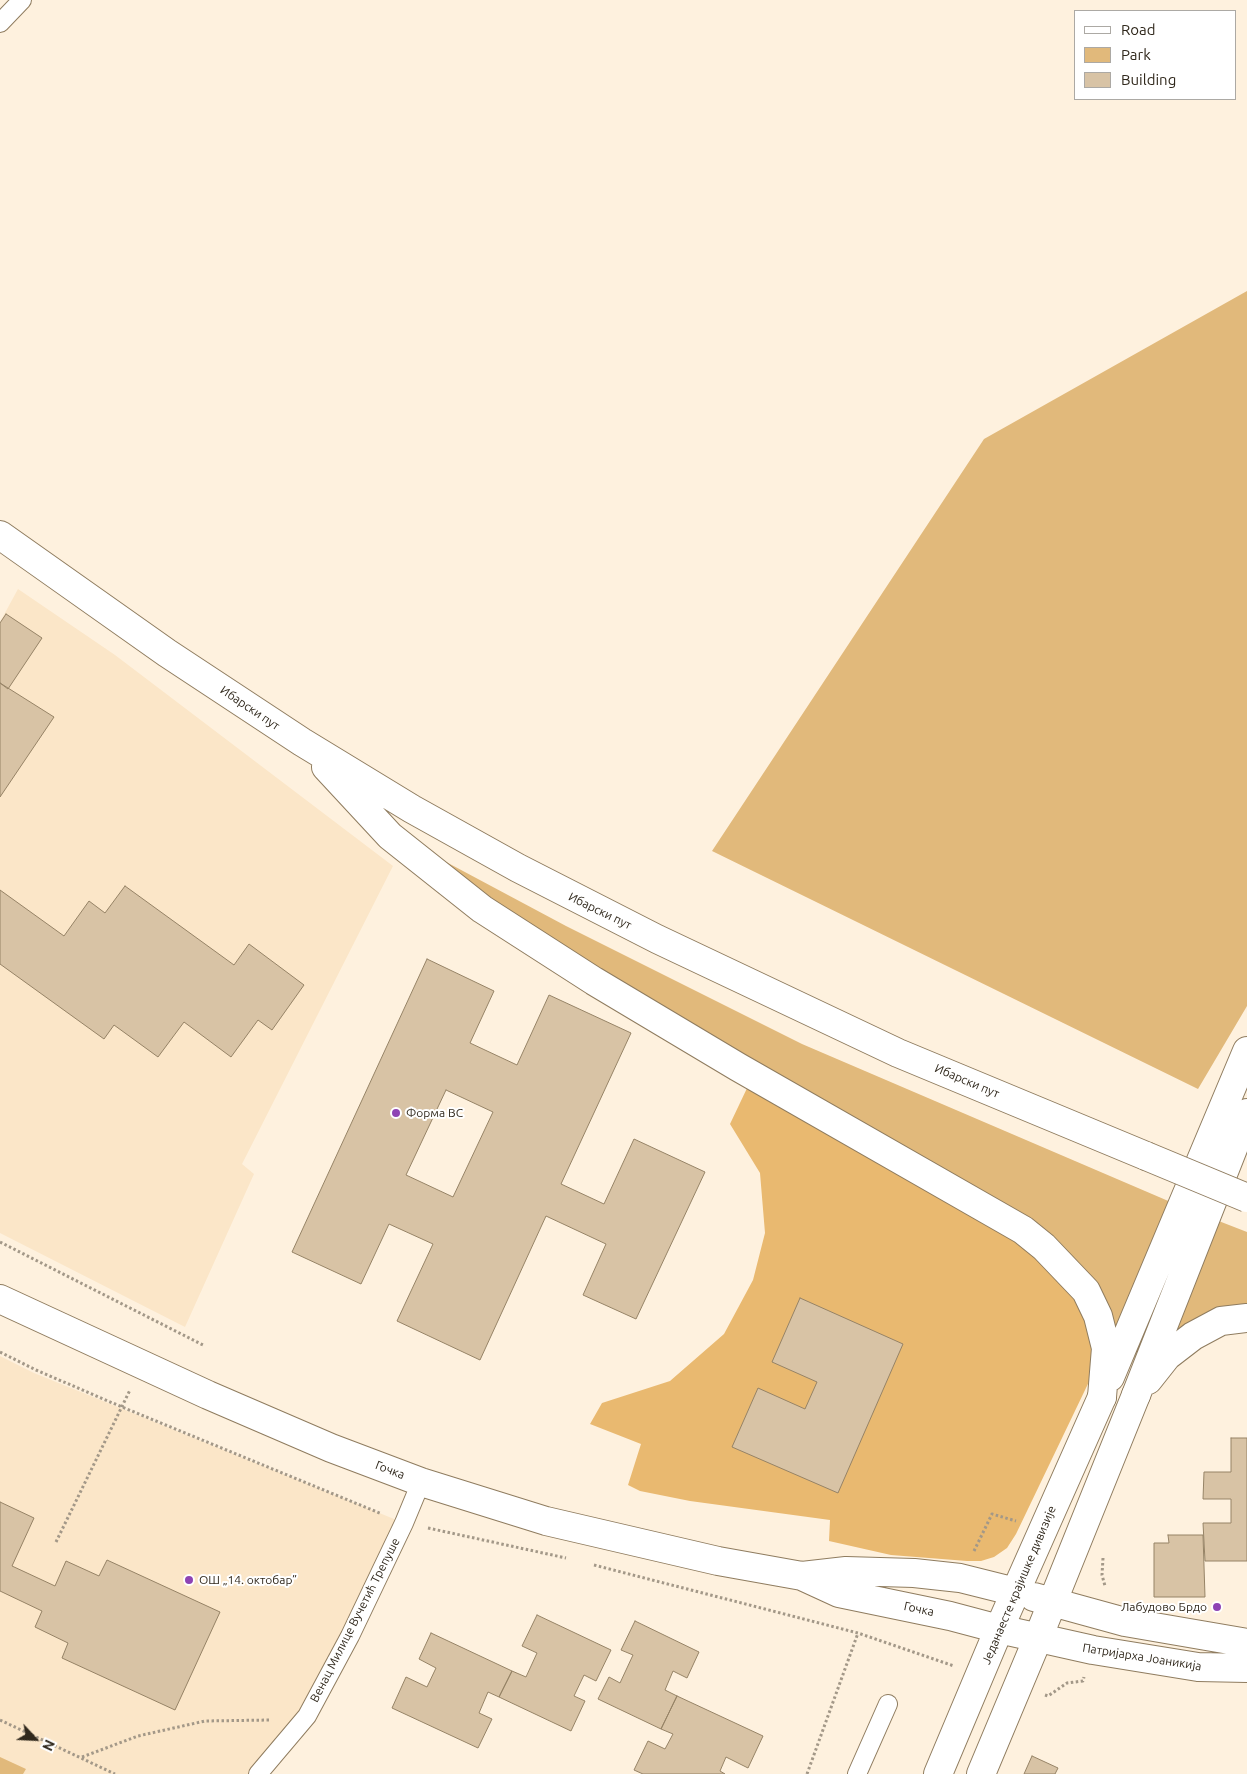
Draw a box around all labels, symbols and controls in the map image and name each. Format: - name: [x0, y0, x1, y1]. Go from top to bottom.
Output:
- legend: [1074, 10, 1237, 100]
- text: Road: [1121, 21, 1156, 38]
- text: Park: [1121, 46, 1151, 63]
- text: Building: [1121, 71, 1176, 88]
- street label: Ибарски пут: [218, 683, 282, 733]
- street label: Ибарски пут: [566, 889, 634, 933]
- street label: Ибарски пут: [933, 1061, 1001, 1101]
- place label: Форма ВС: [406, 1106, 463, 1120]
- marker: Форма ВС: [390, 1107, 402, 1119]
- street label: Гочка: [373, 1458, 407, 1482]
- street label: Једанаесте крајишке дивизије: [979, 1504, 1059, 1666]
- street label: Венац Милице Вучетић Трепуше: [307, 1535, 403, 1705]
- place label: ОШ „14. октобар”: [199, 1573, 297, 1587]
- marker: ОШ „14. октобар”: [183, 1574, 195, 1586]
- street label: Гочка: [903, 1599, 935, 1619]
- place label: Лабудово Брдо: [1121, 1600, 1207, 1614]
- marker: Лабудово Брдо: [1211, 1601, 1223, 1613]
- street label: Патријарха Јоаникија: [1081, 1640, 1203, 1674]
- north arrow: [10, 1714, 60, 1764]
- text: N: [39, 1737, 58, 1753]

